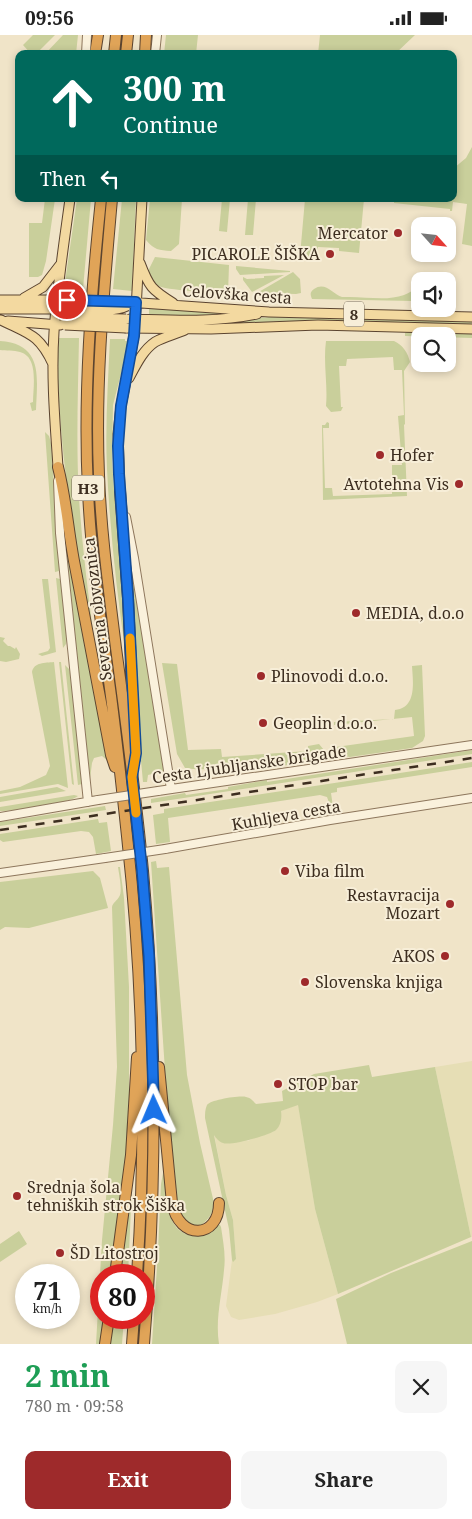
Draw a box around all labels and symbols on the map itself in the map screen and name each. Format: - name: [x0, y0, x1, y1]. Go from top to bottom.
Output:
- north arrow: [411, 217, 456, 263]
- place label: Mercator: [318, 222, 388, 244]
- marker: Mercator: [392, 227, 404, 239]
- place label: PICAROLE ŠIŠKA: [191, 243, 321, 265]
- marker: PICAROLE ŠIŠKA: [324, 248, 336, 260]
- pin: [46, 279, 88, 321]
- street label: Celovška cesta: [181, 279, 293, 309]
- road number: 8: [344, 301, 364, 327]
- place label: Hofer: [390, 444, 434, 466]
- marker: Hofer: [374, 449, 386, 461]
- place label: Avtotehna Vis: [344, 473, 449, 495]
- road number: H3: [72, 475, 104, 501]
- marker: Avtotehna Vis: [453, 478, 465, 490]
- street label: Severna obvoznica: [77, 536, 117, 682]
- place label: MEDIA, d.o.o: [366, 602, 464, 624]
- marker: MEDIA, d.o.o: [350, 607, 362, 619]
- place label: Plinovodi d.o.o.: [271, 665, 388, 687]
- marker: Plinovodi d.o.o.: [255, 670, 267, 682]
- place label: Geoplin d.o.o.: [273, 712, 377, 734]
- marker: Geoplin d.o.o.: [257, 717, 269, 729]
- street label: Cesta Ljubljanske brigade: [151, 739, 347, 789]
- street label: Kuhljeva cesta: [230, 795, 342, 835]
- place label: Viba film: [295, 860, 365, 882]
- marker: Viba film: [279, 865, 291, 877]
- place label: Restavracija Mozart: [347, 884, 440, 924]
- marker: Restavracija Mozart: [444, 898, 456, 910]
- place label: AKOS: [392, 945, 435, 967]
- marker: AKOS: [439, 950, 451, 962]
- place label: Slovenska knjiga: [315, 971, 443, 993]
- marker: Slovenska knjiga: [299, 976, 311, 988]
- place label: STOP bar: [288, 1073, 358, 1095]
- marker: STOP bar: [272, 1078, 284, 1090]
- position arrow: [127, 1083, 179, 1135]
- place label: Srednja šola tehniških strok Šiška: [27, 1176, 185, 1216]
- marker: Srednja šola tehniških strok Šiška: [11, 1190, 23, 1202]
- place label: ŠD Litostroj: [70, 1242, 159, 1264]
- marker: ŠD Litostroj: [54, 1247, 66, 1259]
- speed limit sign: 80: [90, 1264, 155, 1329]

